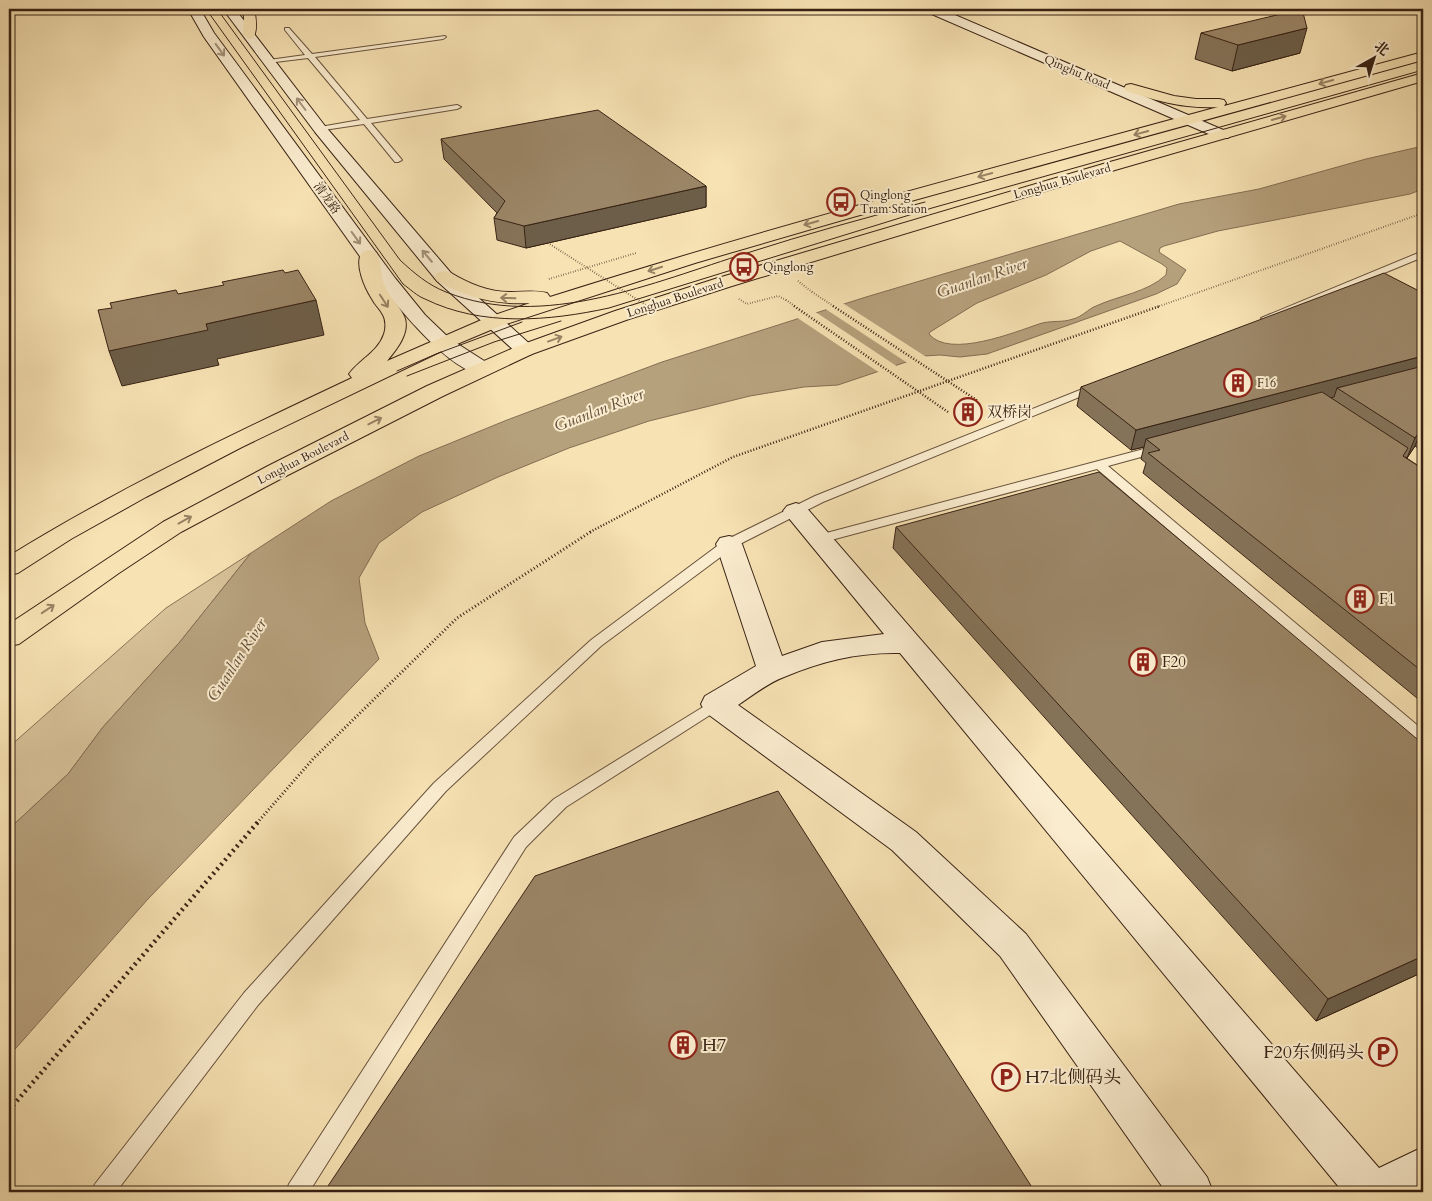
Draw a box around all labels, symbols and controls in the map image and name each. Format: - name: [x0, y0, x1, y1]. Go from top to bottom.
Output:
- north arrow: [1350, 32, 1400, 82]
- text: 北: [1370, 36, 1393, 60]
- one-way arrow: [215, 43, 225, 57]
- street label: Qinghu Road: [1042, 51, 1113, 93]
- one-way arrow: [1318, 78, 1334, 88]
- one-way arrow: [295, 98, 306, 111]
- one-way arrow: [1271, 113, 1287, 123]
- one-way arrow: [1134, 128, 1150, 138]
- street label: Longhua Boulevard: [1011, 159, 1113, 203]
- one-way arrow: [977, 171, 993, 181]
- street label: 清龙路: [310, 179, 344, 217]
- bus stop icon: Qinglong Tram Station: [826, 187, 856, 217]
- place label: Qinglong Tram Station: [860, 187, 927, 217]
- one-way arrow: [803, 219, 819, 228]
- one-way arrow: [351, 231, 361, 245]
- one-way arrow: [421, 250, 432, 263]
- bus stop icon: Qinglong: [729, 252, 759, 282]
- water label: Guanlan River: [934, 252, 1031, 304]
- place label: Qinglong: [763, 259, 814, 275]
- one-way arrow: [648, 265, 664, 275]
- street label: Longhua Boulevard: [625, 275, 726, 321]
- one-way arrow: [378, 294, 389, 308]
- one-way arrow: [500, 294, 516, 303]
- one-way arrow: [546, 334, 562, 343]
- building icon: F16: [1223, 368, 1253, 398]
- place label: F16: [1257, 375, 1276, 391]
- water label: Guanlan River: [551, 383, 648, 437]
- building icon: 双桥岗: [953, 397, 983, 427]
- place label: 双桥岗: [987, 402, 1032, 422]
- one-way arrow: [367, 416, 382, 425]
- street label: Longhua Boulevard: [255, 428, 352, 488]
- one-way arrow: [177, 515, 191, 525]
- building icon: F1: [1345, 584, 1375, 614]
- place label: F1: [1379, 589, 1395, 609]
- one-way arrow: [41, 604, 55, 614]
- water label: Guanlan River: [202, 614, 272, 705]
- building icon: F20: [1128, 647, 1158, 677]
- place label: F20: [1162, 652, 1186, 672]
- building icon: H7: [668, 1030, 698, 1060]
- place label: H7: [702, 1033, 726, 1058]
- parking icon: F20东侧码头: [1368, 1037, 1398, 1067]
- place label: F20东侧码头: [1263, 1040, 1364, 1065]
- parking icon: H7北侧码头: [991, 1062, 1021, 1092]
- place label: H7北侧码头: [1025, 1065, 1121, 1090]

